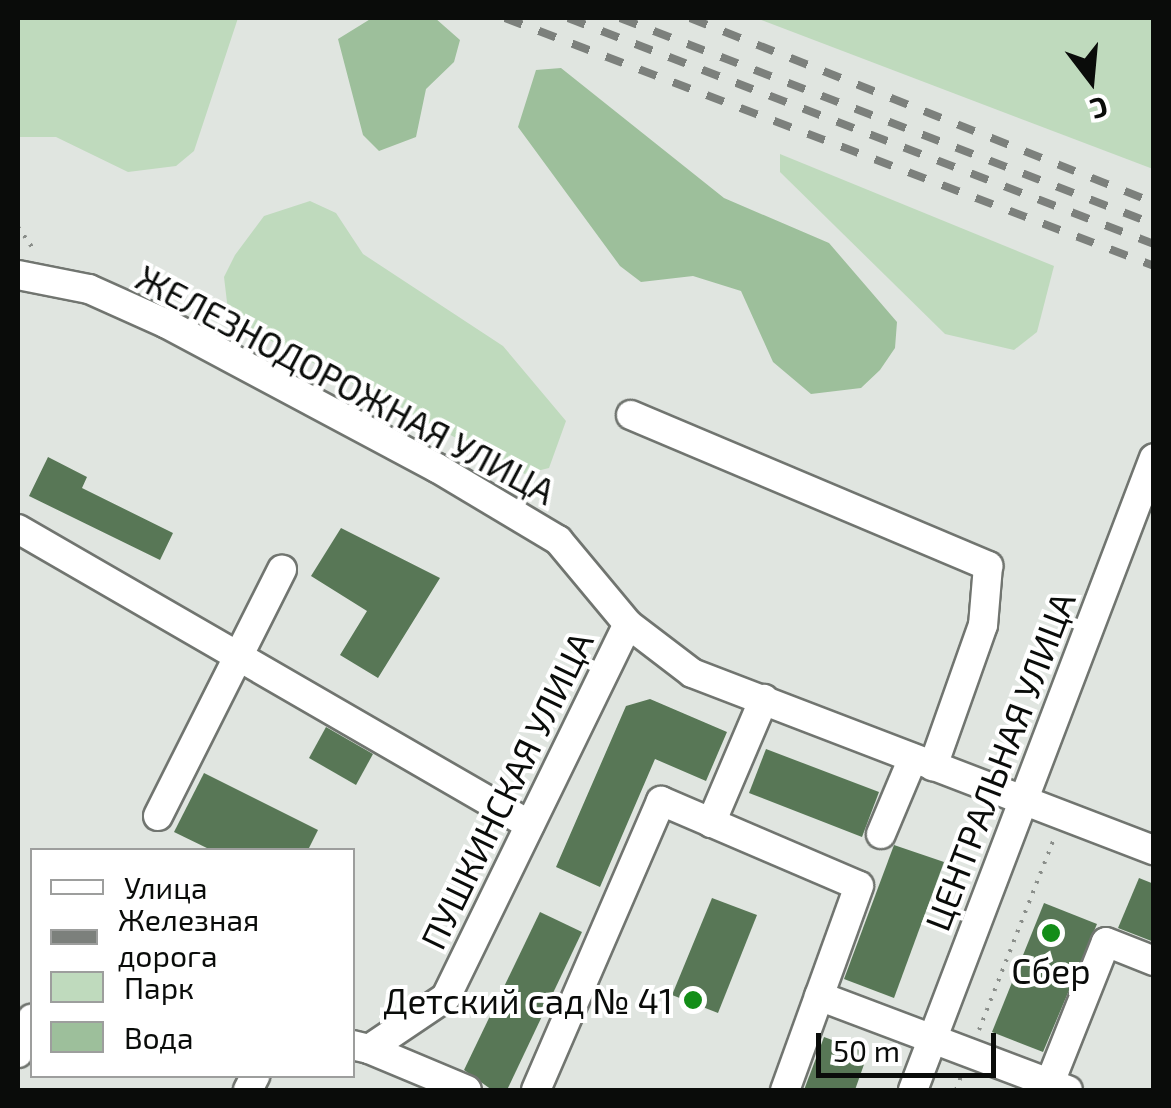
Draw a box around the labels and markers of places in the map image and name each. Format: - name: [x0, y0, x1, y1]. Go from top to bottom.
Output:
- marker: Сбер: [1040, 922, 1062, 944]
- place label: Сбер: [1011, 949, 1091, 991]
- place label: Детский сад № 41: [383, 979, 673, 1021]
- marker: Детский сад № 41: [682, 989, 704, 1011]

